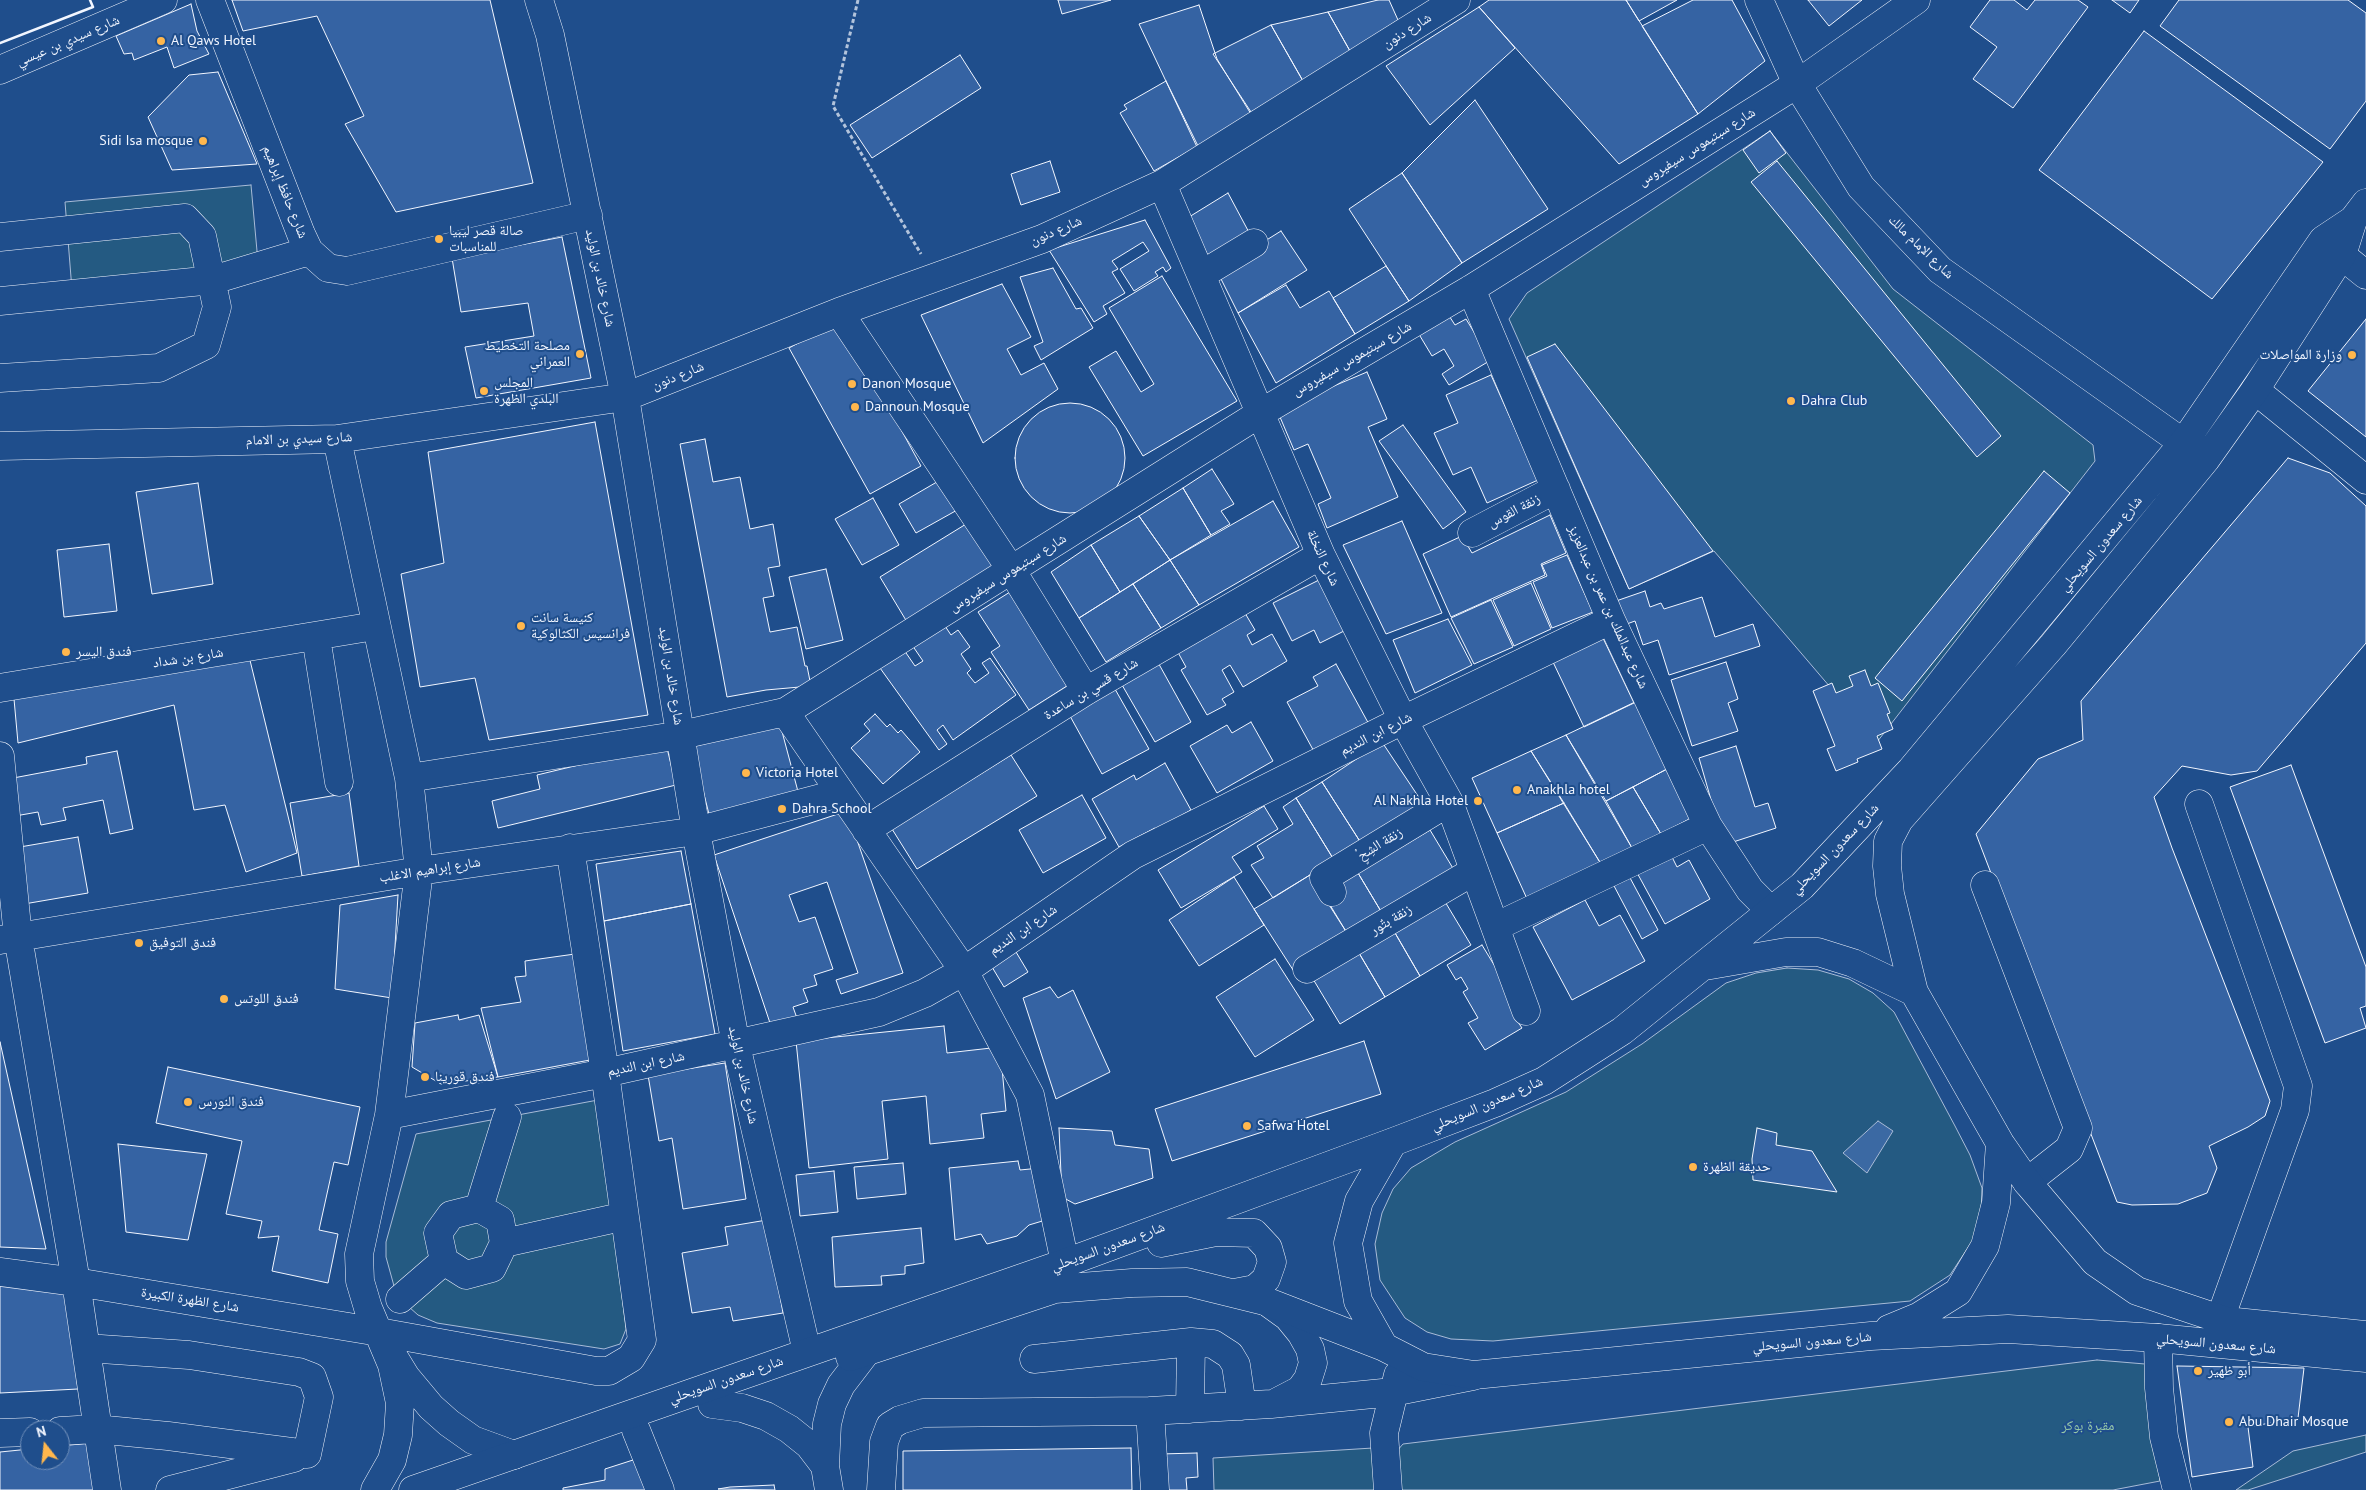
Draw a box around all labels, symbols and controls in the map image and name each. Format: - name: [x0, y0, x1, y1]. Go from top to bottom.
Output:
- street label: شارع دنون: [1379, 9, 1435, 53]
- street label: شارع سيدي بن عيسي: [14, 12, 122, 70]
- place label: Al Qaws Hotel: [171, 33, 256, 49]
- marker: Al Qaws Hotel: [155, 35, 167, 47]
- street label: شارع سبتيموس سيفيروس: [1635, 104, 1759, 190]
- place label: Sidi Isa mosque: [99, 133, 193, 149]
- marker: Sidi Isa mosque: [197, 135, 209, 147]
- street label: شارع حافظ إبراهيم: [259, 143, 311, 241]
- street label: شارع الإمام مالك: [1885, 212, 1957, 282]
- street label: شارع دنون: [1028, 213, 1084, 249]
- place label: صالة قصر ليبيا للمناسبات: [449, 223, 523, 256]
- street label: شارع خالد بن الوليد: [581, 228, 619, 328]
- marker: صالة قصر ليبيا للمناسبات: [433, 233, 445, 245]
- street label: شارع سبتيموس سيفيروس: [1289, 318, 1415, 400]
- place label: مصلحة التخطيط العمراني: [485, 338, 570, 371]
- place label: وزارة المواصلات: [2260, 347, 2342, 363]
- marker: مصلحة التخطيط العمراني: [574, 348, 586, 360]
- marker: وزارة المواصلات: [2346, 349, 2358, 361]
- street label: شارع دنون: [649, 358, 707, 394]
- place label: المجلس البلدي الظهرة: [494, 375, 559, 408]
- place label: Danon Mosque: [862, 376, 951, 392]
- marker: Danon Mosque: [846, 378, 858, 390]
- marker: المجلس البلدي الظهرة: [478, 385, 490, 397]
- place label: Dahra Club: [1801, 393, 1867, 409]
- marker: Dahra Club: [1785, 395, 1797, 407]
- place label: Dannoun Mosque: [865, 399, 970, 415]
- marker: Dannoun Mosque: [849, 401, 861, 413]
- street label: شارع سيدي بن الامام: [245, 429, 353, 449]
- street label: زنقة القوس: [1485, 490, 1543, 532]
- street label: شارع سعدون السويحلي: [2056, 493, 2146, 595]
- street label: شارع عبدالملك بن عمر بن عبدالعزيز: [1564, 523, 1652, 691]
- street label: شارع النخلة: [1303, 527, 1343, 589]
- street label: شارع سبتيموس سيفيروس: [946, 530, 1070, 616]
- place label: كنيسة سانت فرانسيس الكثالوكية: [531, 610, 630, 642]
- marker: كنيسة سانت فرانسيس الكثالوكية: [515, 620, 527, 632]
- street label: شارع خالد بن الوليد: [655, 626, 687, 726]
- place label: فندق اليسر: [76, 644, 132, 660]
- street label: شارع بن شداد: [152, 644, 224, 672]
- marker: فندق اليسر: [60, 646, 72, 658]
- street label: شارع قسي بن ساعدة: [1041, 654, 1141, 724]
- street label: شارع ابن النديم: [1337, 709, 1415, 759]
- place label: Victoria Hotel: [756, 765, 838, 781]
- marker: Victoria Hotel: [740, 767, 752, 779]
- place label: Anakhla hotel: [1527, 782, 1610, 798]
- marker: Anakhla hotel: [1511, 784, 1523, 796]
- place label: Al Nakhla Hotel: [1374, 793, 1468, 809]
- marker: Al Nakhla Hotel: [1472, 795, 1484, 807]
- street label: شارع سعدون السويحلي: [1787, 800, 1883, 898]
- place label: Dahra School: [792, 801, 872, 817]
- marker: Dahra School: [776, 803, 788, 815]
- street label: ْزنقة الشِحٍ: [1354, 824, 1406, 864]
- street label: شارع إبراهيم الاغلب: [378, 854, 482, 886]
- street label: شارع ابن النديم: [986, 901, 1060, 959]
- street label: زنقة بتٌور: [1367, 901, 1415, 939]
- place label: فندق التوفيق: [149, 935, 216, 951]
- marker: فندق التوفيق: [133, 937, 145, 949]
- place label: فندق اللوتس: [234, 991, 299, 1007]
- marker: فندق اللوتس: [218, 993, 230, 1005]
- street label: شارع خالد بن الوليد: [724, 1025, 762, 1125]
- street label: شارع ابن النديم: [606, 1048, 686, 1080]
- place label: فندق قورينا: [435, 1069, 495, 1085]
- marker: فندق قورينا: [419, 1071, 431, 1083]
- street label: شارع سعدون السويحلي: [1429, 1073, 1545, 1135]
- place label: فندق النورس: [198, 1094, 264, 1110]
- marker: فندق النورس: [182, 1096, 194, 1108]
- place label: Safwa Hotel: [1257, 1118, 1330, 1134]
- marker: Safwa Hotel: [1241, 1120, 1253, 1132]
- place label: حديقة الظهرة: [1703, 1159, 1771, 1175]
- marker: حديقة الظهرة: [1687, 1161, 1699, 1173]
- street label: شارع سعدون السويحلي: [1049, 1219, 1167, 1275]
- street label: شارع الظهرة الكبيرة: [140, 1284, 240, 1316]
- street label: شارع سعدون السويحلي: [1752, 1328, 1872, 1356]
- street label: شارع سعدون السويحلي: [2156, 1330, 2276, 1358]
- street label: شارع سعدون السويحلي: [667, 1353, 785, 1407]
- place label: أبو ظهير: [2208, 1363, 2251, 1379]
- marker: أبو ظهير: [2192, 1365, 2204, 1377]
- place label: Abu Dhair Mosque: [2239, 1414, 2349, 1430]
- marker: Abu Dhair Mosque: [2223, 1416, 2235, 1428]
- park label: مقبرة بوكر: [2062, 1418, 2114, 1434]
- north arrow: [20, 1420, 70, 1470]
- text: N: [34, 1422, 48, 1441]

